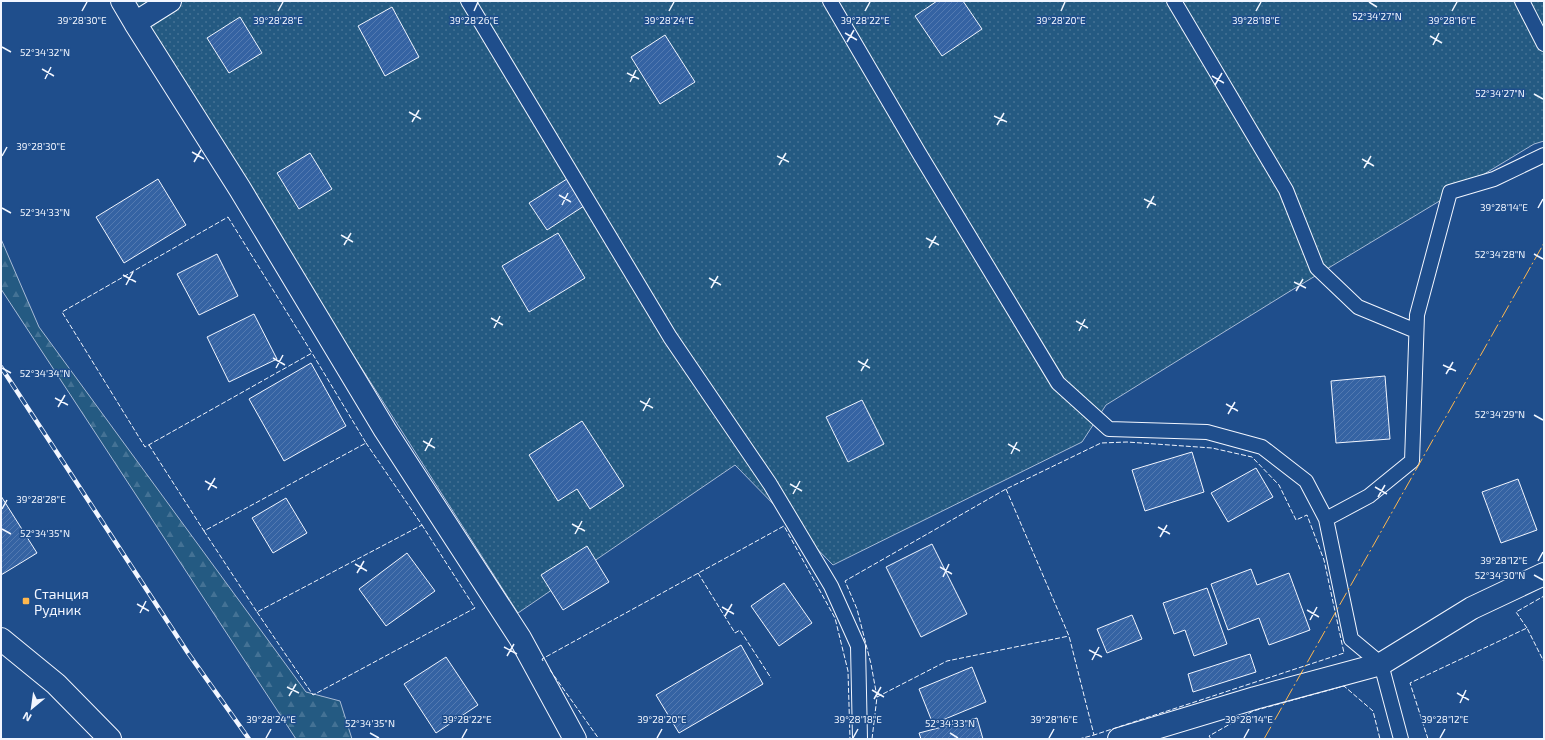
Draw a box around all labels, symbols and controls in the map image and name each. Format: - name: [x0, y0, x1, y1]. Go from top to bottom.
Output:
- text: 52°34'27"N: [1352, 10, 1402, 22]
- text: 39°28'30"E: [57, 14, 107, 26]
- text: 39°28'28"E: [253, 14, 303, 26]
- text: 39°28'26"E: [449, 14, 499, 26]
- text: 39°28'24"E: [644, 14, 694, 26]
- text: 39°28'22"E: [840, 14, 890, 26]
- text: 39°28'20"E: [1036, 14, 1086, 26]
- text: 39°28'18"E: [1232, 14, 1280, 26]
- text: 39°28'16"E: [1428, 14, 1476, 26]
- text: 52°34'32"N: [20, 46, 70, 58]
- text: 52°34'27"N: [1475, 87, 1525, 99]
- text: 39°28'30"E: [16, 140, 66, 152]
- text: 39°28'14"E: [1480, 201, 1528, 213]
- text: 52°34'33"N: [20, 206, 70, 218]
- text: 52°34'28"N: [1475, 248, 1525, 260]
- text: 52°34'34"N: [20, 367, 70, 379]
- text: 52°34'29"N: [1475, 408, 1525, 420]
- text: 39°28'28"E: [16, 493, 66, 505]
- text: 52°34'35"N: [20, 527, 70, 539]
- text: 39°28'12"E: [1480, 554, 1528, 566]
- text: 52°34'30"N: [1475, 569, 1525, 581]
- place label: Станция Рудник: [34, 585, 89, 618]
- marker: Станция Рудник: [21, 596, 31, 606]
- north arrow: [12, 688, 52, 728]
- text: N: [20, 710, 34, 725]
- text: 39°28'24"E: [246, 713, 296, 725]
- text: 39°28'22"E: [442, 713, 492, 725]
- text: 39°28'20"E: [637, 713, 687, 725]
- text: 39°28'18"E: [834, 713, 882, 725]
- text: 39°28'16"E: [1030, 713, 1078, 725]
- text: 39°28'14"E: [1225, 713, 1273, 725]
- text: 39°28'12"E: [1421, 713, 1469, 725]
- text: 52°34'35"N: [345, 717, 395, 729]
- text: 52°34'33"N: [925, 717, 975, 729]

